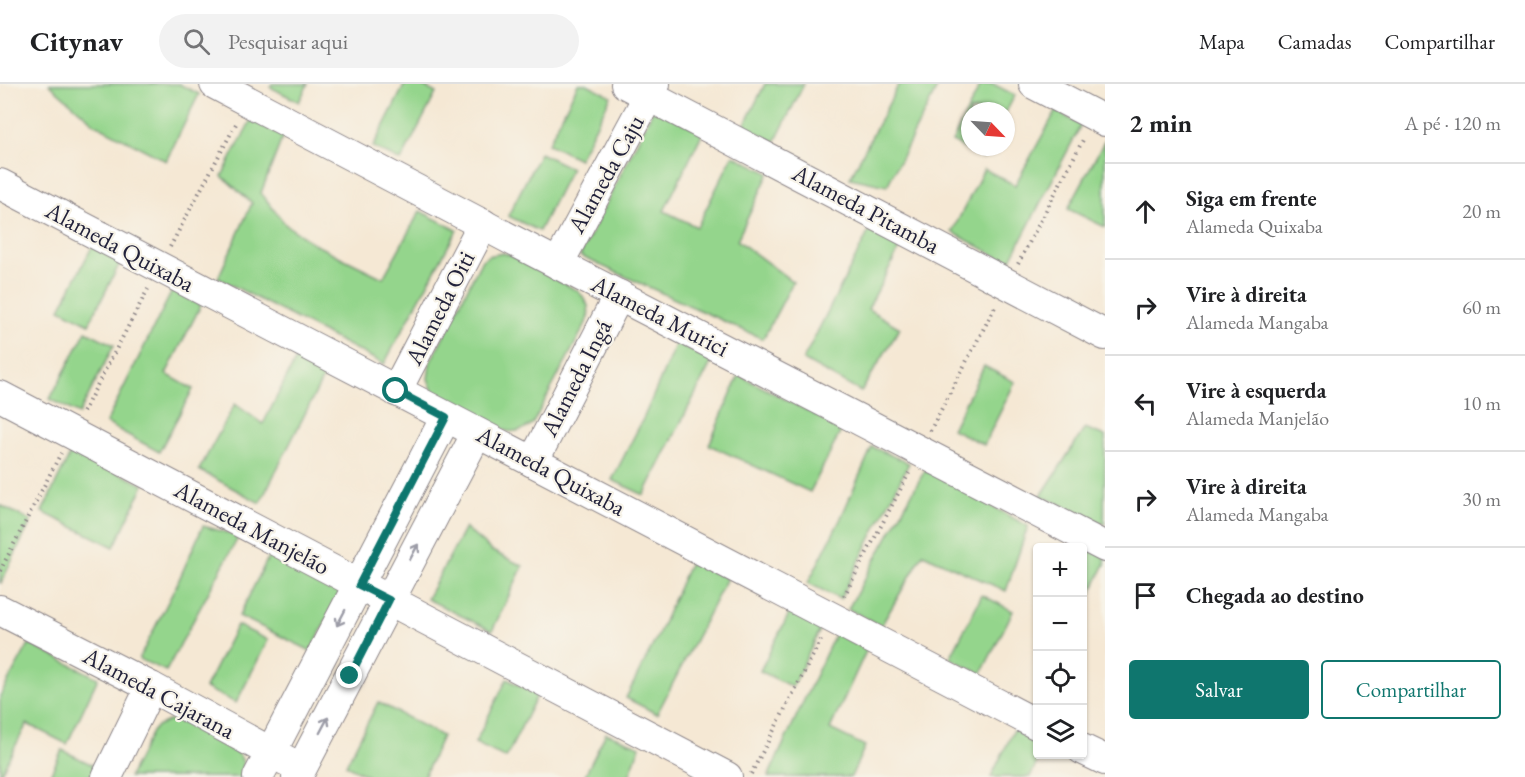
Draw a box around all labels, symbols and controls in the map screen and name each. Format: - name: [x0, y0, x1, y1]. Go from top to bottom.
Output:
- search box: [159, 14, 579, 68]
- text: Citynav: [30, 23, 123, 59]
- icon: search: [180, 25, 213, 58]
- text: Pesquisar aqui: [228, 27, 348, 56]
- text: Mapa: [1199, 28, 1245, 55]
- text: Camadas: [1278, 28, 1351, 55]
- text: Compartilhar: [1384, 28, 1495, 55]
- north arrow: [961, 102, 1015, 156]
- text: 2 min: [1129, 106, 1192, 140]
- street label: Alameda Caju: [560, 109, 651, 239]
- text: A pé · 120 m: [1405, 110, 1501, 136]
- street label: Alameda Pitamba: [786, 156, 946, 261]
- text: Siga em frente: [1186, 184, 1317, 213]
- street label: Alameda Quixaba: [40, 194, 200, 299]
- icon: ahead: [1129, 195, 1162, 228]
- text: 20 m: [1462, 198, 1501, 224]
- text: Alameda Quixaba: [1186, 213, 1323, 239]
- street label: Alameda Oiti: [397, 245, 482, 371]
- street label: Alameda Murici: [585, 267, 734, 363]
- text: Vire à direita: [1186, 280, 1307, 309]
- icon: right: [1129, 291, 1162, 324]
- text: 60 m: [1462, 294, 1501, 320]
- text: Alameda Mangaba: [1186, 309, 1329, 335]
- street label: Alameda Ingá: [532, 314, 618, 442]
- text: Vire à esquerda: [1186, 376, 1326, 405]
- route start: [382, 377, 408, 403]
- icon: left: [1129, 387, 1162, 420]
- text: 10 m: [1462, 390, 1501, 416]
- text: Alameda Manjelão: [1186, 405, 1329, 431]
- street label: Alameda Quixaba: [471, 418, 631, 523]
- text: Vire à direita: [1186, 472, 1307, 501]
- street label: Alameda Manjelão: [168, 473, 335, 582]
- icon: right: [1129, 483, 1162, 516]
- text: 30 m: [1462, 486, 1501, 512]
- text: Alameda Mangaba: [1186, 501, 1329, 527]
- map controls: [1033, 543, 1087, 759]
- button: +: [1033, 543, 1087, 597]
- one-way arrow: [408, 544, 420, 561]
- icon: arrive: [1129, 579, 1162, 612]
- text: Chegada ao destino: [1186, 581, 1364, 610]
- button: −: [1033, 597, 1087, 651]
- one-way arrow: [335, 608, 346, 626]
- street label: Alameda Cajarana: [77, 639, 241, 746]
- button: locate: [1033, 651, 1087, 705]
- button: Salvar: [1129, 660, 1309, 719]
- button: Compartilhar: [1321, 660, 1501, 719]
- route end: [336, 662, 362, 688]
- button: layers: [1033, 705, 1087, 759]
- one-way arrow: [319, 716, 331, 734]

